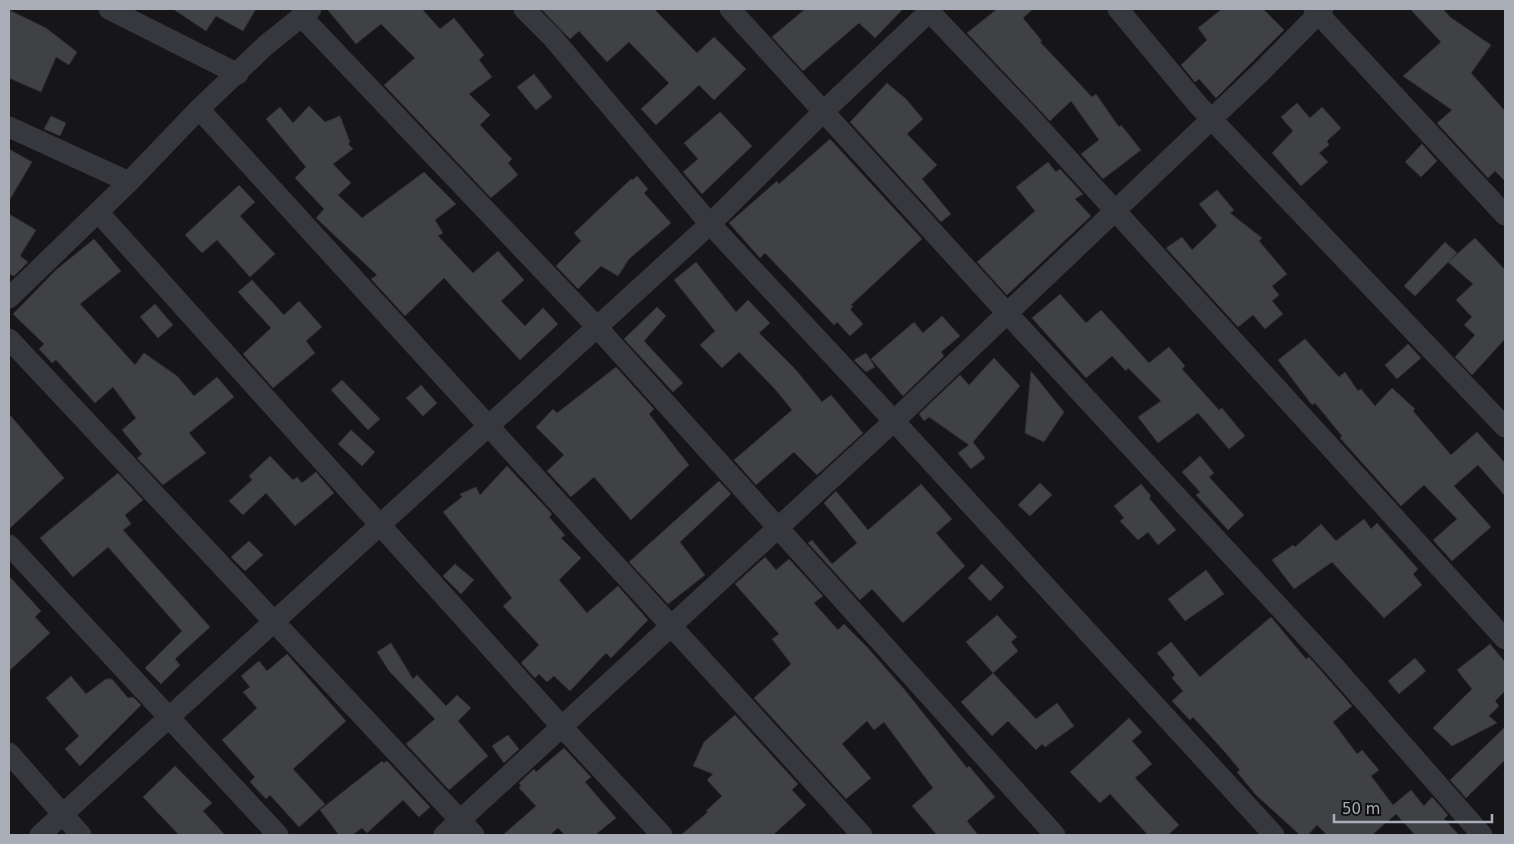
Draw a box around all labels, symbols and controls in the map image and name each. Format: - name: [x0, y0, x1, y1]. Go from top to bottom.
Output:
- scale bar: [1334, 792, 1492, 824]
- text: 50 m: [1342, 800, 1380, 818]

